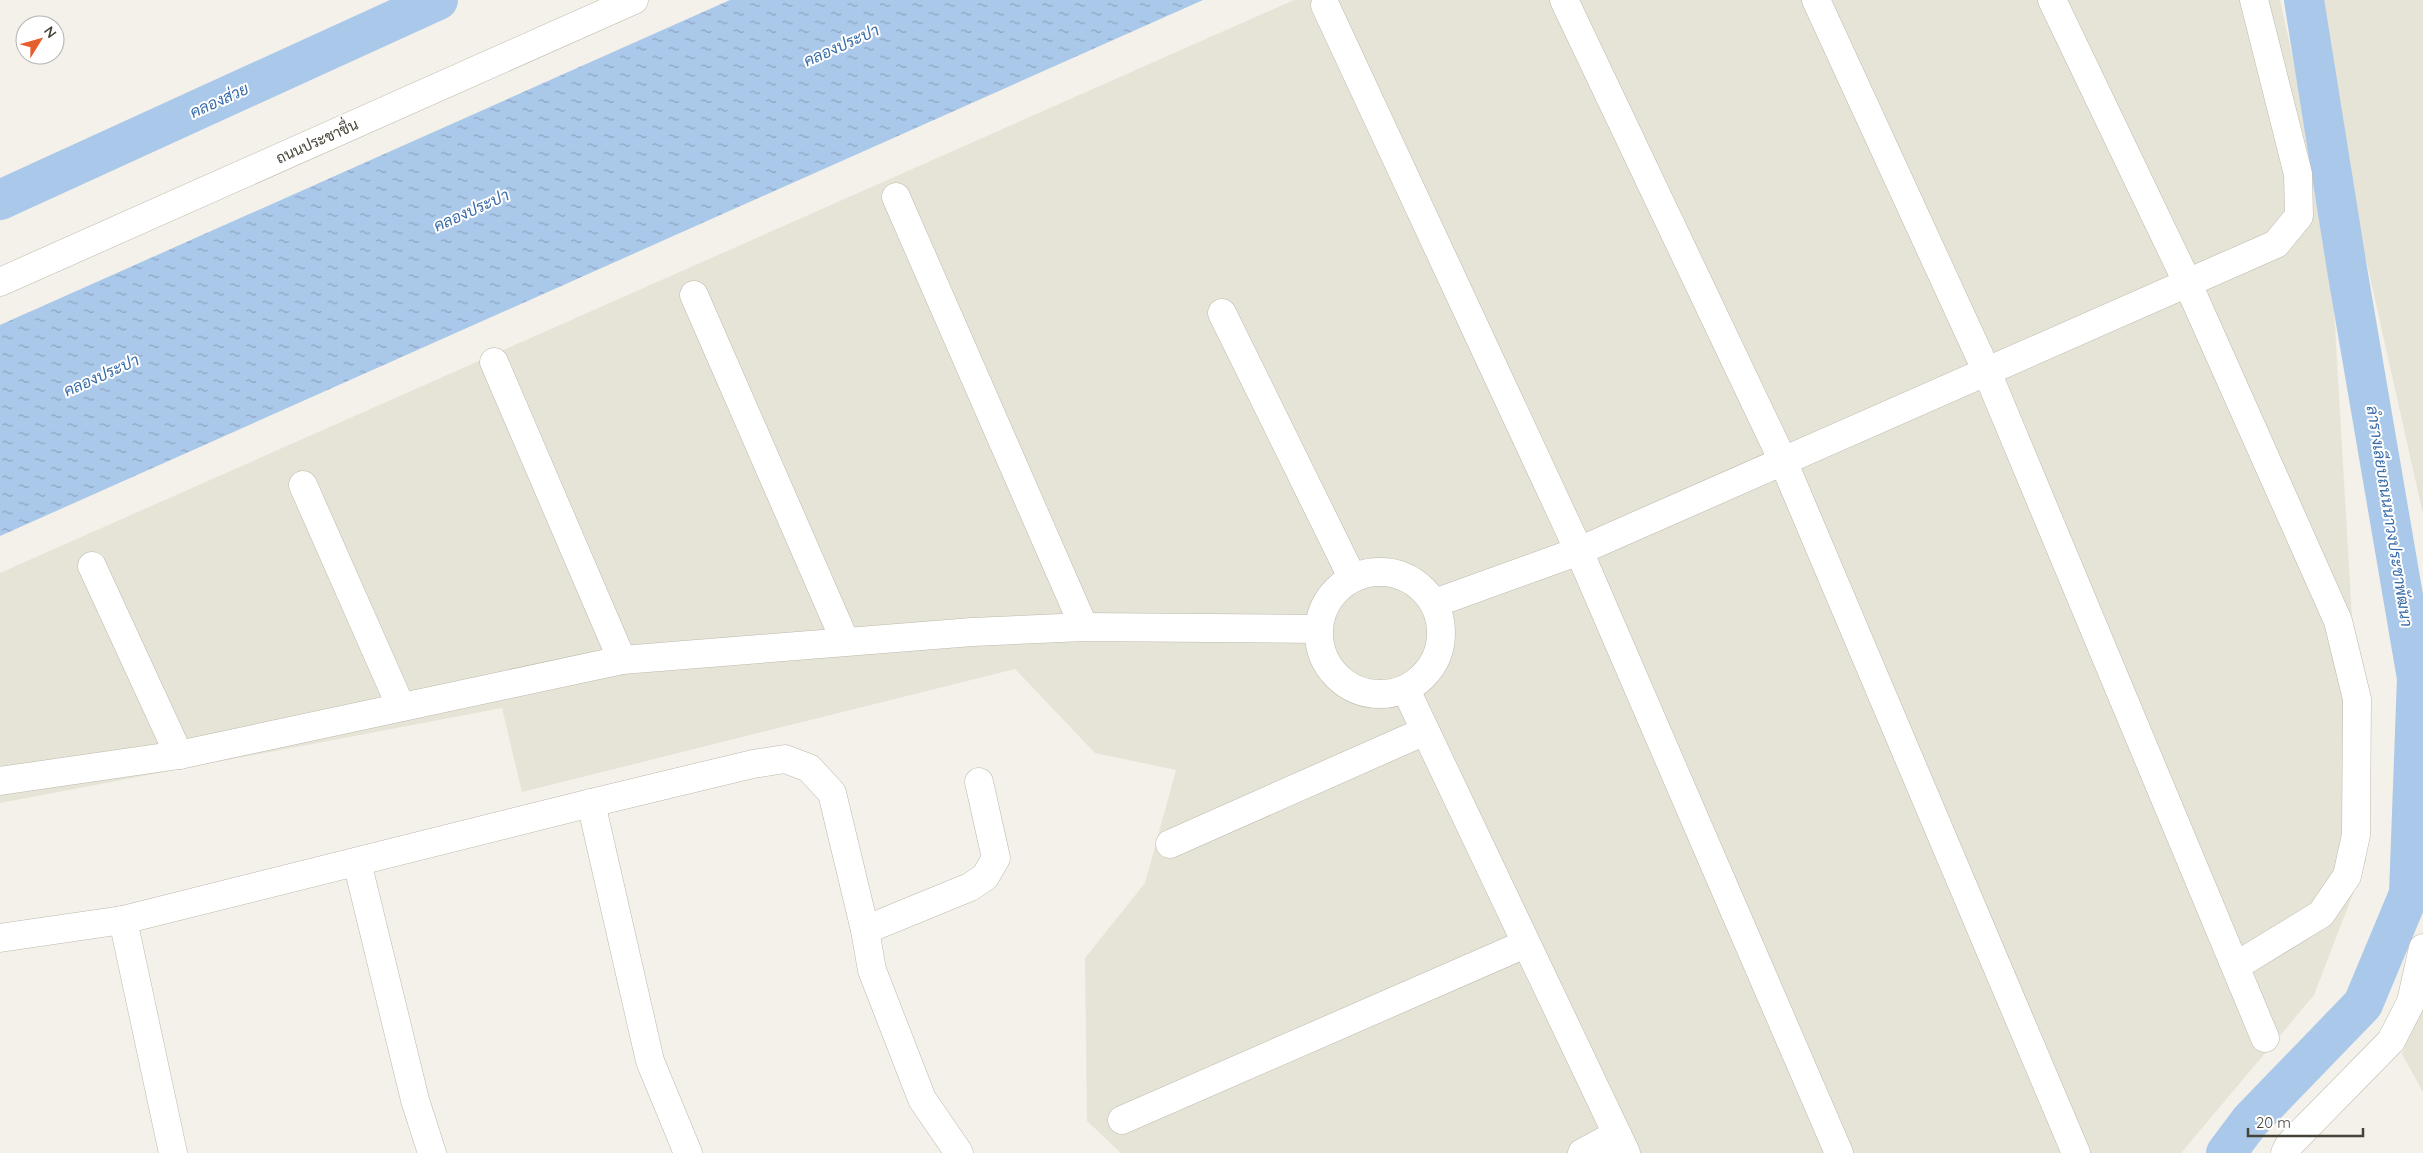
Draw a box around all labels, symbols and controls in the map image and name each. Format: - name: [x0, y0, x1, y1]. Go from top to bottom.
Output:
- north arrow: [15, 15, 65, 65]
- water label: คลองประปา: [800, 19, 882, 71]
- text: N: [40, 23, 61, 42]
- water label: คลองส่วย: [187, 78, 251, 122]
- street label: ถนนประชาชื่น: [271, 110, 361, 168]
- water label: คลองประปา: [430, 184, 512, 236]
- water label: คลองประปา: [60, 349, 142, 401]
- water label: ลำรางเลียบถนนนาวงประชาพัฒนา: [2363, 404, 2418, 628]
- scale bar: [2248, 1106, 2363, 1138]
- text: 20 m: [2256, 1113, 2291, 1132]

